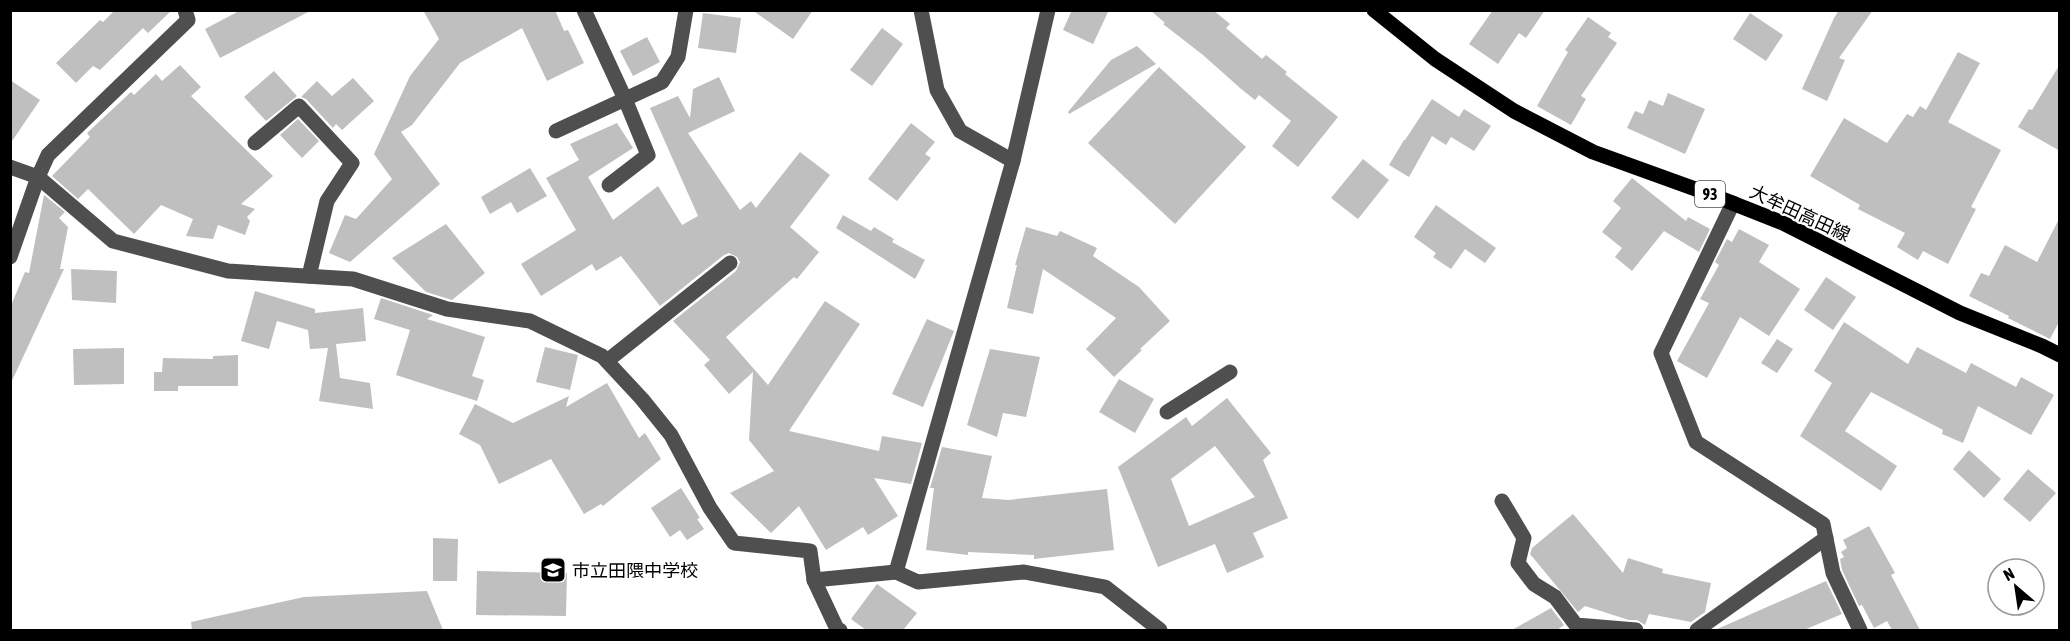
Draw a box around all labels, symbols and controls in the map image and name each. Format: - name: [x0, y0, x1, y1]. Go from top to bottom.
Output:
- road number: 93: [1695, 181, 1725, 207]
- street label: 大牟田高田線: [1747, 181, 1853, 245]
- school or university icon: 市立田隈中学校: [538, 555, 568, 585]
- north arrow: [1986, 557, 2046, 617]
- place label: 市立田隈中学校: [572, 560, 698, 581]
- text: N: [2000, 564, 2017, 584]

